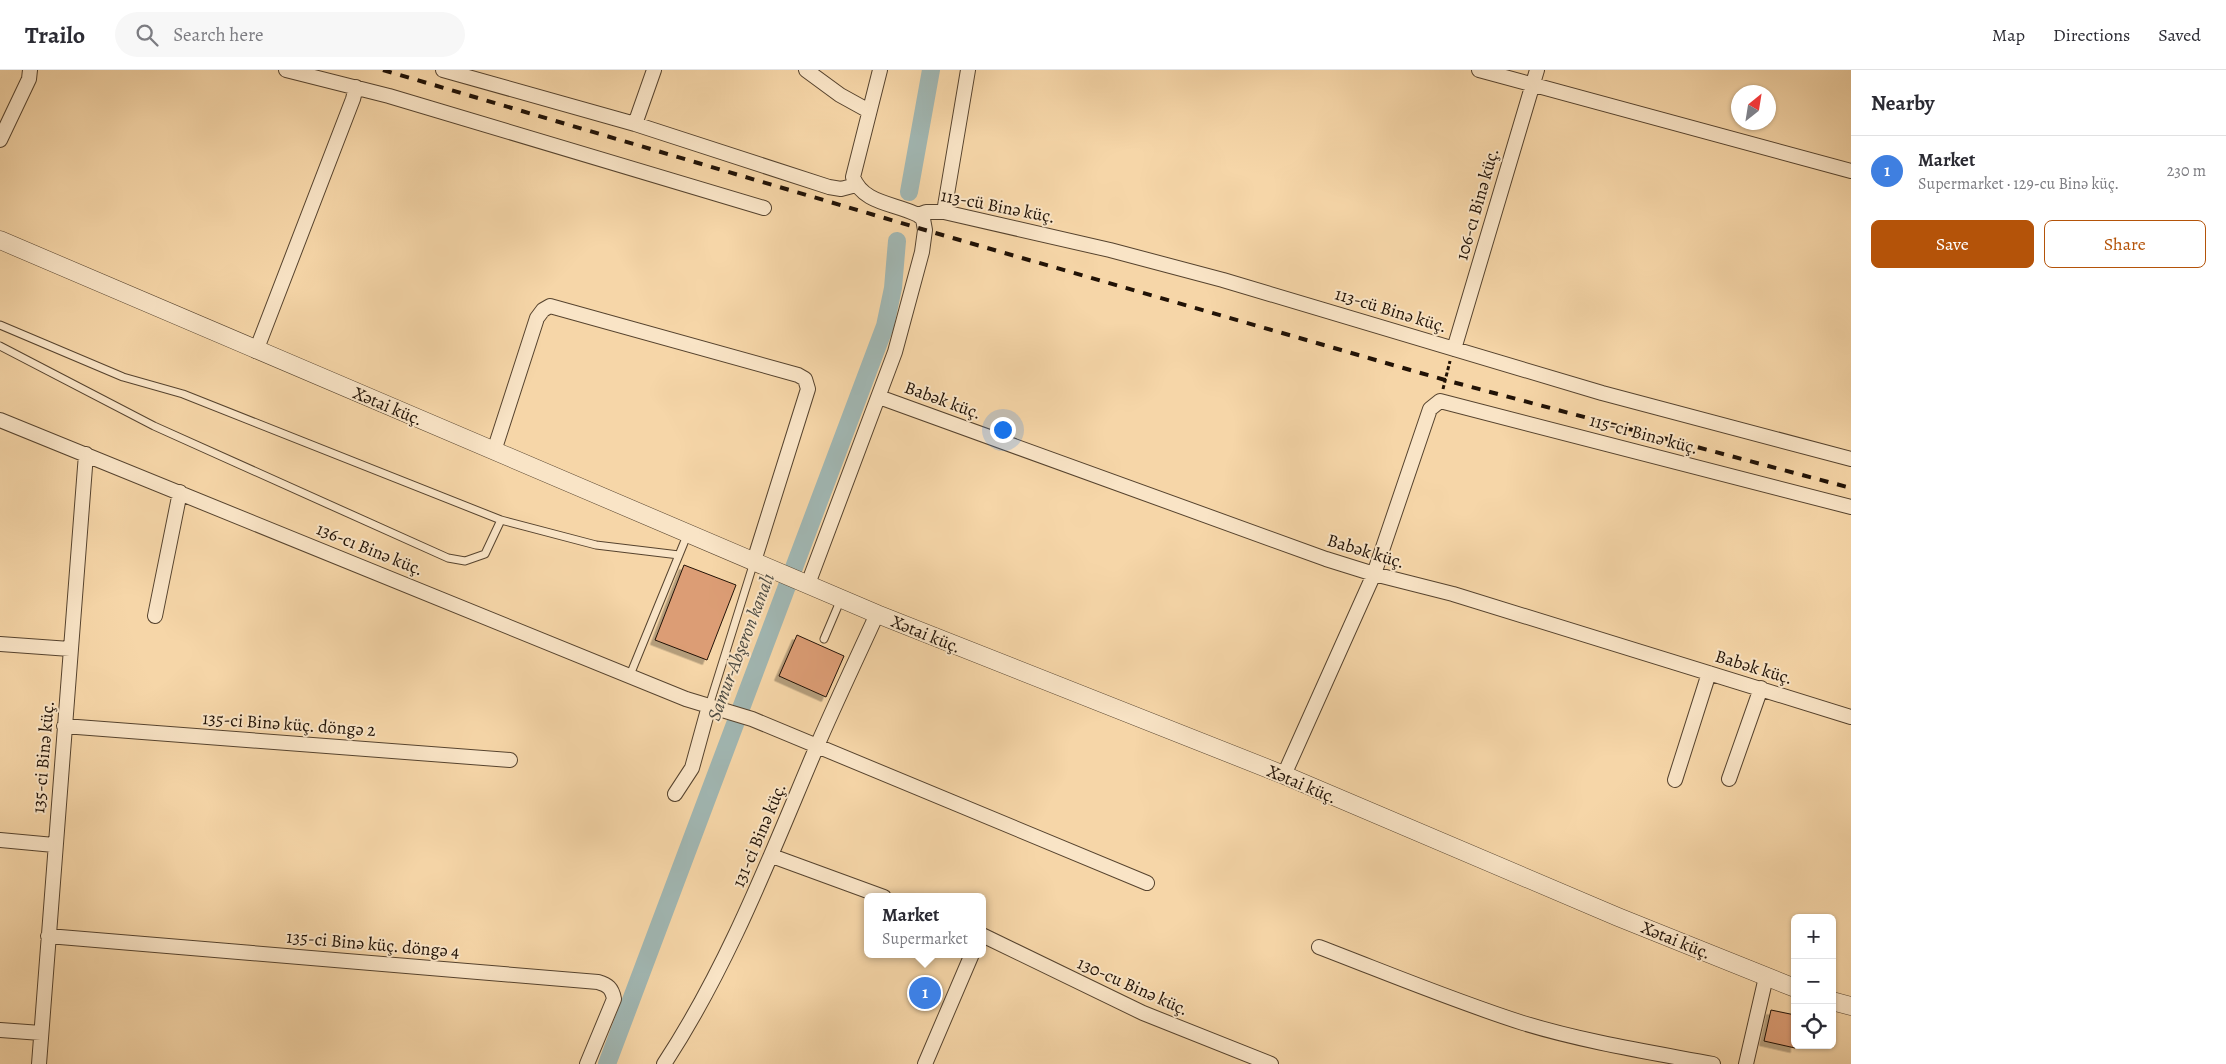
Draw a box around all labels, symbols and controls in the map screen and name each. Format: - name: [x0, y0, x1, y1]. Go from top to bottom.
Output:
- search box: [115, 12, 465, 57]
- text: Trailo: [25, 19, 85, 51]
- icon: search: [133, 21, 161, 49]
- text: Search here: [173, 22, 264, 48]
- text: Map: [1992, 23, 2025, 47]
- text: Directions: [2053, 23, 2130, 47]
- text: Saved: [2158, 23, 2201, 47]
- north arrow: [1731, 85, 1776, 130]
- text: Nearby: [1871, 89, 1934, 117]
- street label: 106-cı Binə küç.: [1450, 145, 1504, 263]
- text: Market: [1918, 147, 1975, 173]
- text: 1: [1884, 160, 1890, 182]
- text: 230 m: [2167, 160, 2206, 182]
- text: Supermarket · 129-cu Binə küç.: [1918, 173, 2119, 195]
- street label: 113-cü Binə küç.: [939, 183, 1057, 229]
- button: Save: [1871, 220, 2034, 268]
- button: Share: [2044, 220, 2206, 268]
- street label: 113-cü Binə küç.: [1332, 282, 1450, 338]
- street label: Babək küç.: [901, 375, 985, 425]
- street label: Xətai küç.: [349, 381, 427, 431]
- street label: 115-ci Binə küç.: [1587, 408, 1701, 460]
- your location: [990, 417, 1016, 443]
- street label: 136-cı Binə küç.: [313, 517, 427, 581]
- street label: Babək küç.: [1324, 528, 1408, 574]
- water label: Samur-Abşeron kanalı: [701, 570, 781, 724]
- street label: Xətai küç.: [887, 609, 965, 659]
- street label: Babək küç.: [1712, 644, 1796, 690]
- street label: 135-ci Binə küç.: [26, 700, 60, 814]
- street label: 135-ci Binə küç. döngə 2: [201, 706, 377, 742]
- street label: Xətai küç.: [1263, 759, 1341, 809]
- street label: 131-ci Binə küç.: [726, 779, 792, 891]
- popup: [864, 893, 986, 958]
- text: Market: [882, 902, 939, 928]
- map controls: [1791, 914, 1836, 1049]
- button: +: [1791, 914, 1836, 959]
- street label: Xətai küç.: [1637, 915, 1715, 965]
- street label: 135-ci Binə küç. döngə 4: [286, 924, 460, 964]
- text: Supermarket: [882, 928, 968, 950]
- street label: 130-cu Binə küç.: [1074, 951, 1192, 1021]
- button: −: [1791, 959, 1836, 1004]
- pin: 1: [909, 974, 941, 1012]
- button: locate: [1791, 1004, 1836, 1049]

